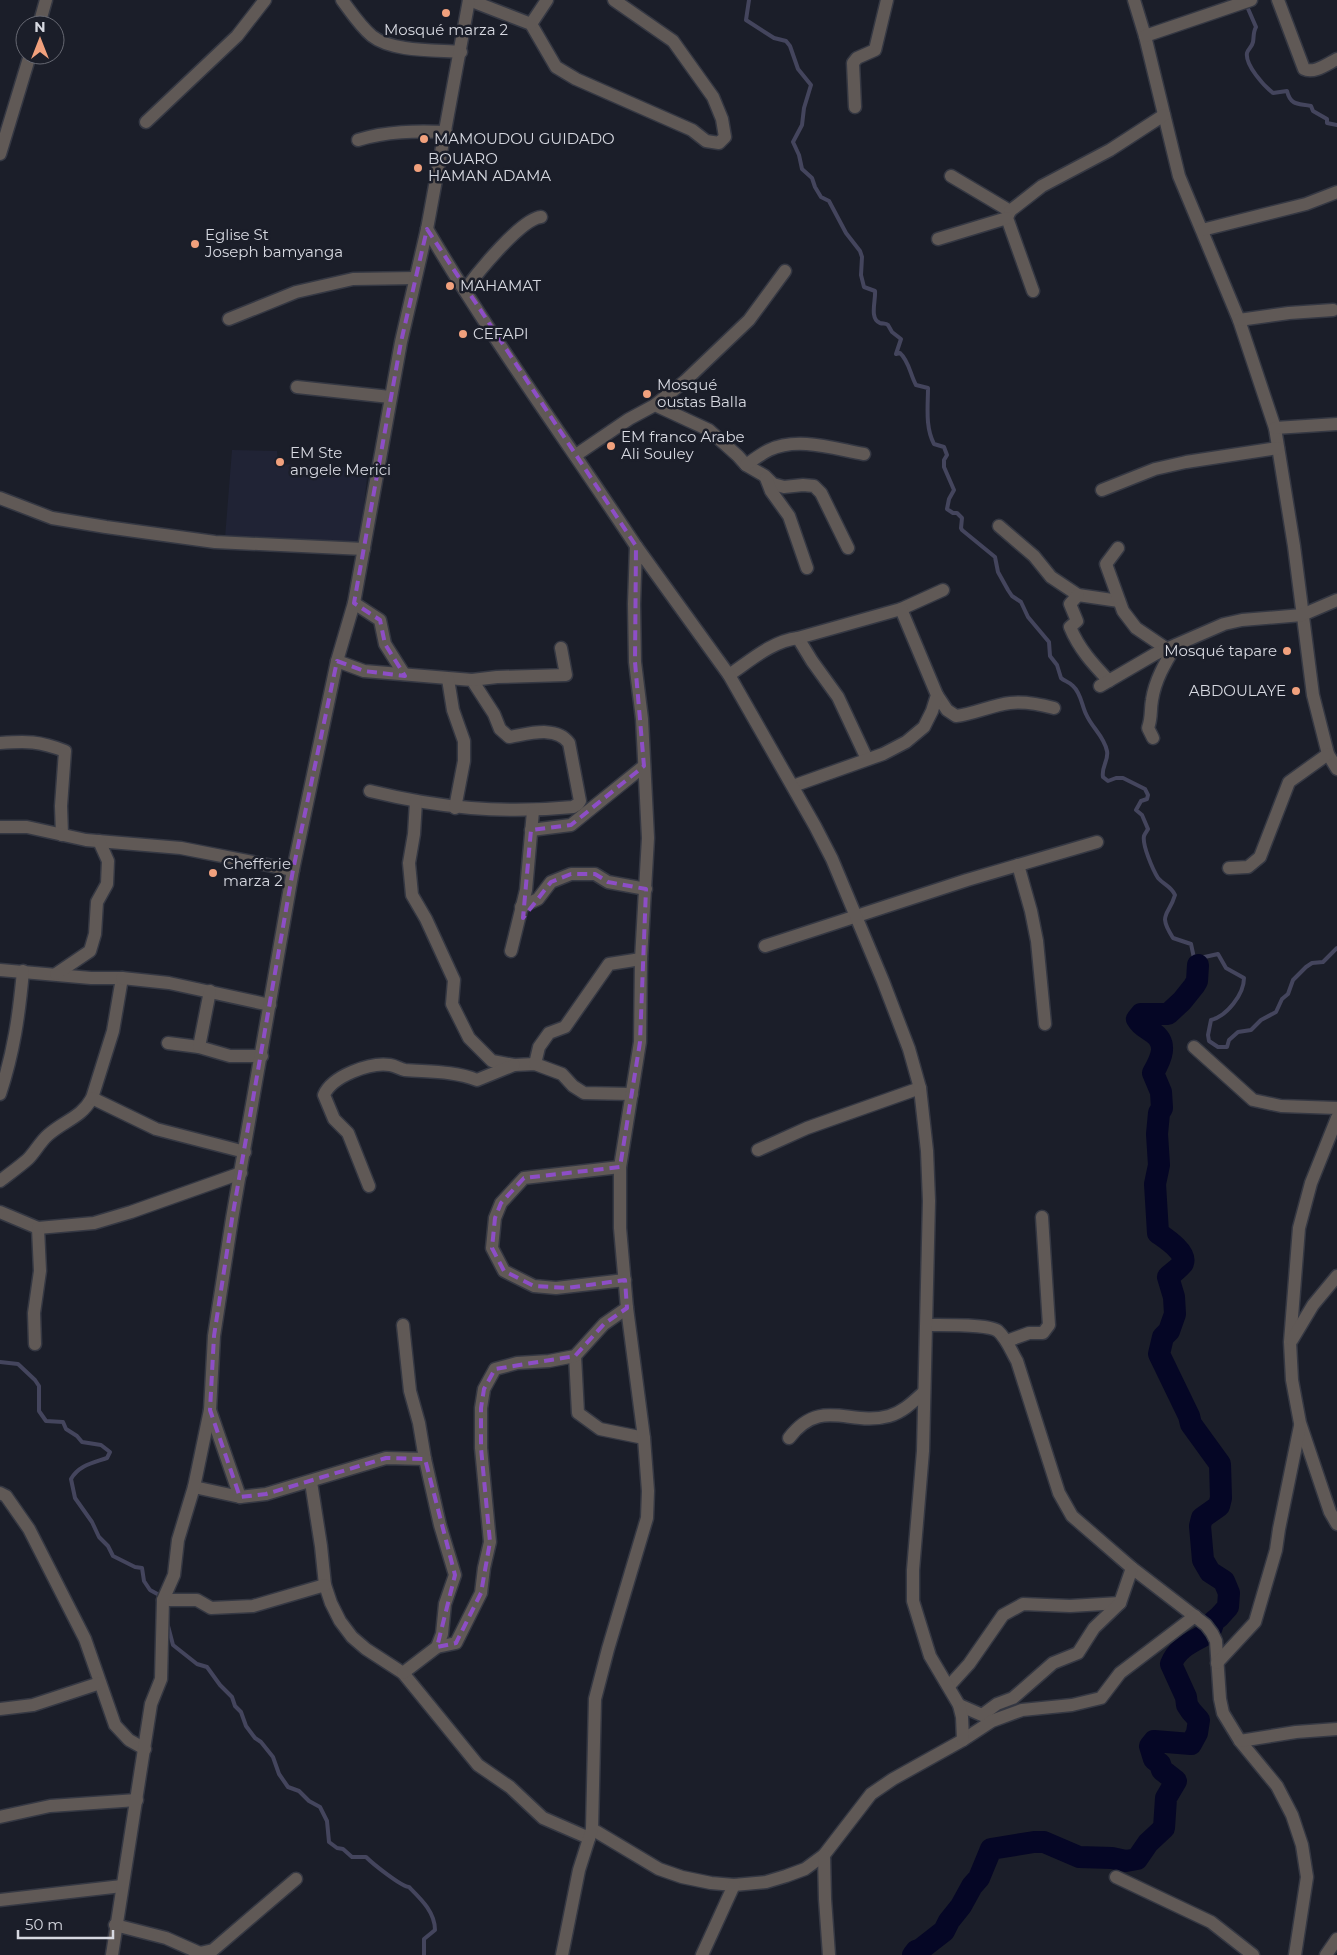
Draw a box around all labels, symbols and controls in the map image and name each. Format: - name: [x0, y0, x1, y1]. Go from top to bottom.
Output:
- marker: Mosqué marza 2: [440, 7, 452, 19]
- north arrow: [15, 15, 65, 65]
- text: N: [34, 18, 46, 36]
- place label: Mosqué marza 2: [384, 20, 508, 39]
- place label: MAMOUDOU GUIDADO: [434, 129, 615, 148]
- marker: MAMOUDOU GUIDADO: [418, 133, 430, 145]
- place label: BOUARO HAMAN ADAMA: [428, 149, 551, 185]
- marker: BOUARO HAMAN ADAMA: [412, 162, 424, 174]
- place label: Eglise St Joseph bamyanga: [204, 225, 343, 261]
- marker: Eglise St Joseph bamyanga: [189, 238, 201, 250]
- place label: MAHAMAT: [460, 276, 542, 295]
- marker: MAHAMAT: [444, 280, 456, 292]
- place label: CEFAPI: [473, 324, 529, 343]
- marker: CEFAPI: [457, 328, 469, 340]
- place label: Mosqué oustas Balla: [657, 375, 747, 411]
- marker: Mosqué oustas Balla: [641, 388, 653, 400]
- place label: EM franco Arabe Ali Souley: [621, 427, 745, 463]
- marker: EM franco Arabe Ali Souley: [605, 440, 617, 452]
- place label: EM Ste angele Merici: [290, 443, 391, 479]
- marker: EM Ste angele Merici: [274, 456, 286, 468]
- place label: Mosqué tapare: [1164, 641, 1277, 660]
- marker: Mosqué tapare: [1281, 645, 1293, 657]
- place label: ABDOULAYE: [1189, 681, 1286, 700]
- marker: ABDOULAYE: [1290, 685, 1302, 697]
- place label: Chefferie marza 2: [223, 854, 291, 890]
- marker: Chefferie marza 2: [207, 867, 219, 879]
- scale bar: [18, 1908, 112, 1940]
- text: 50 m: [25, 1915, 63, 1934]

